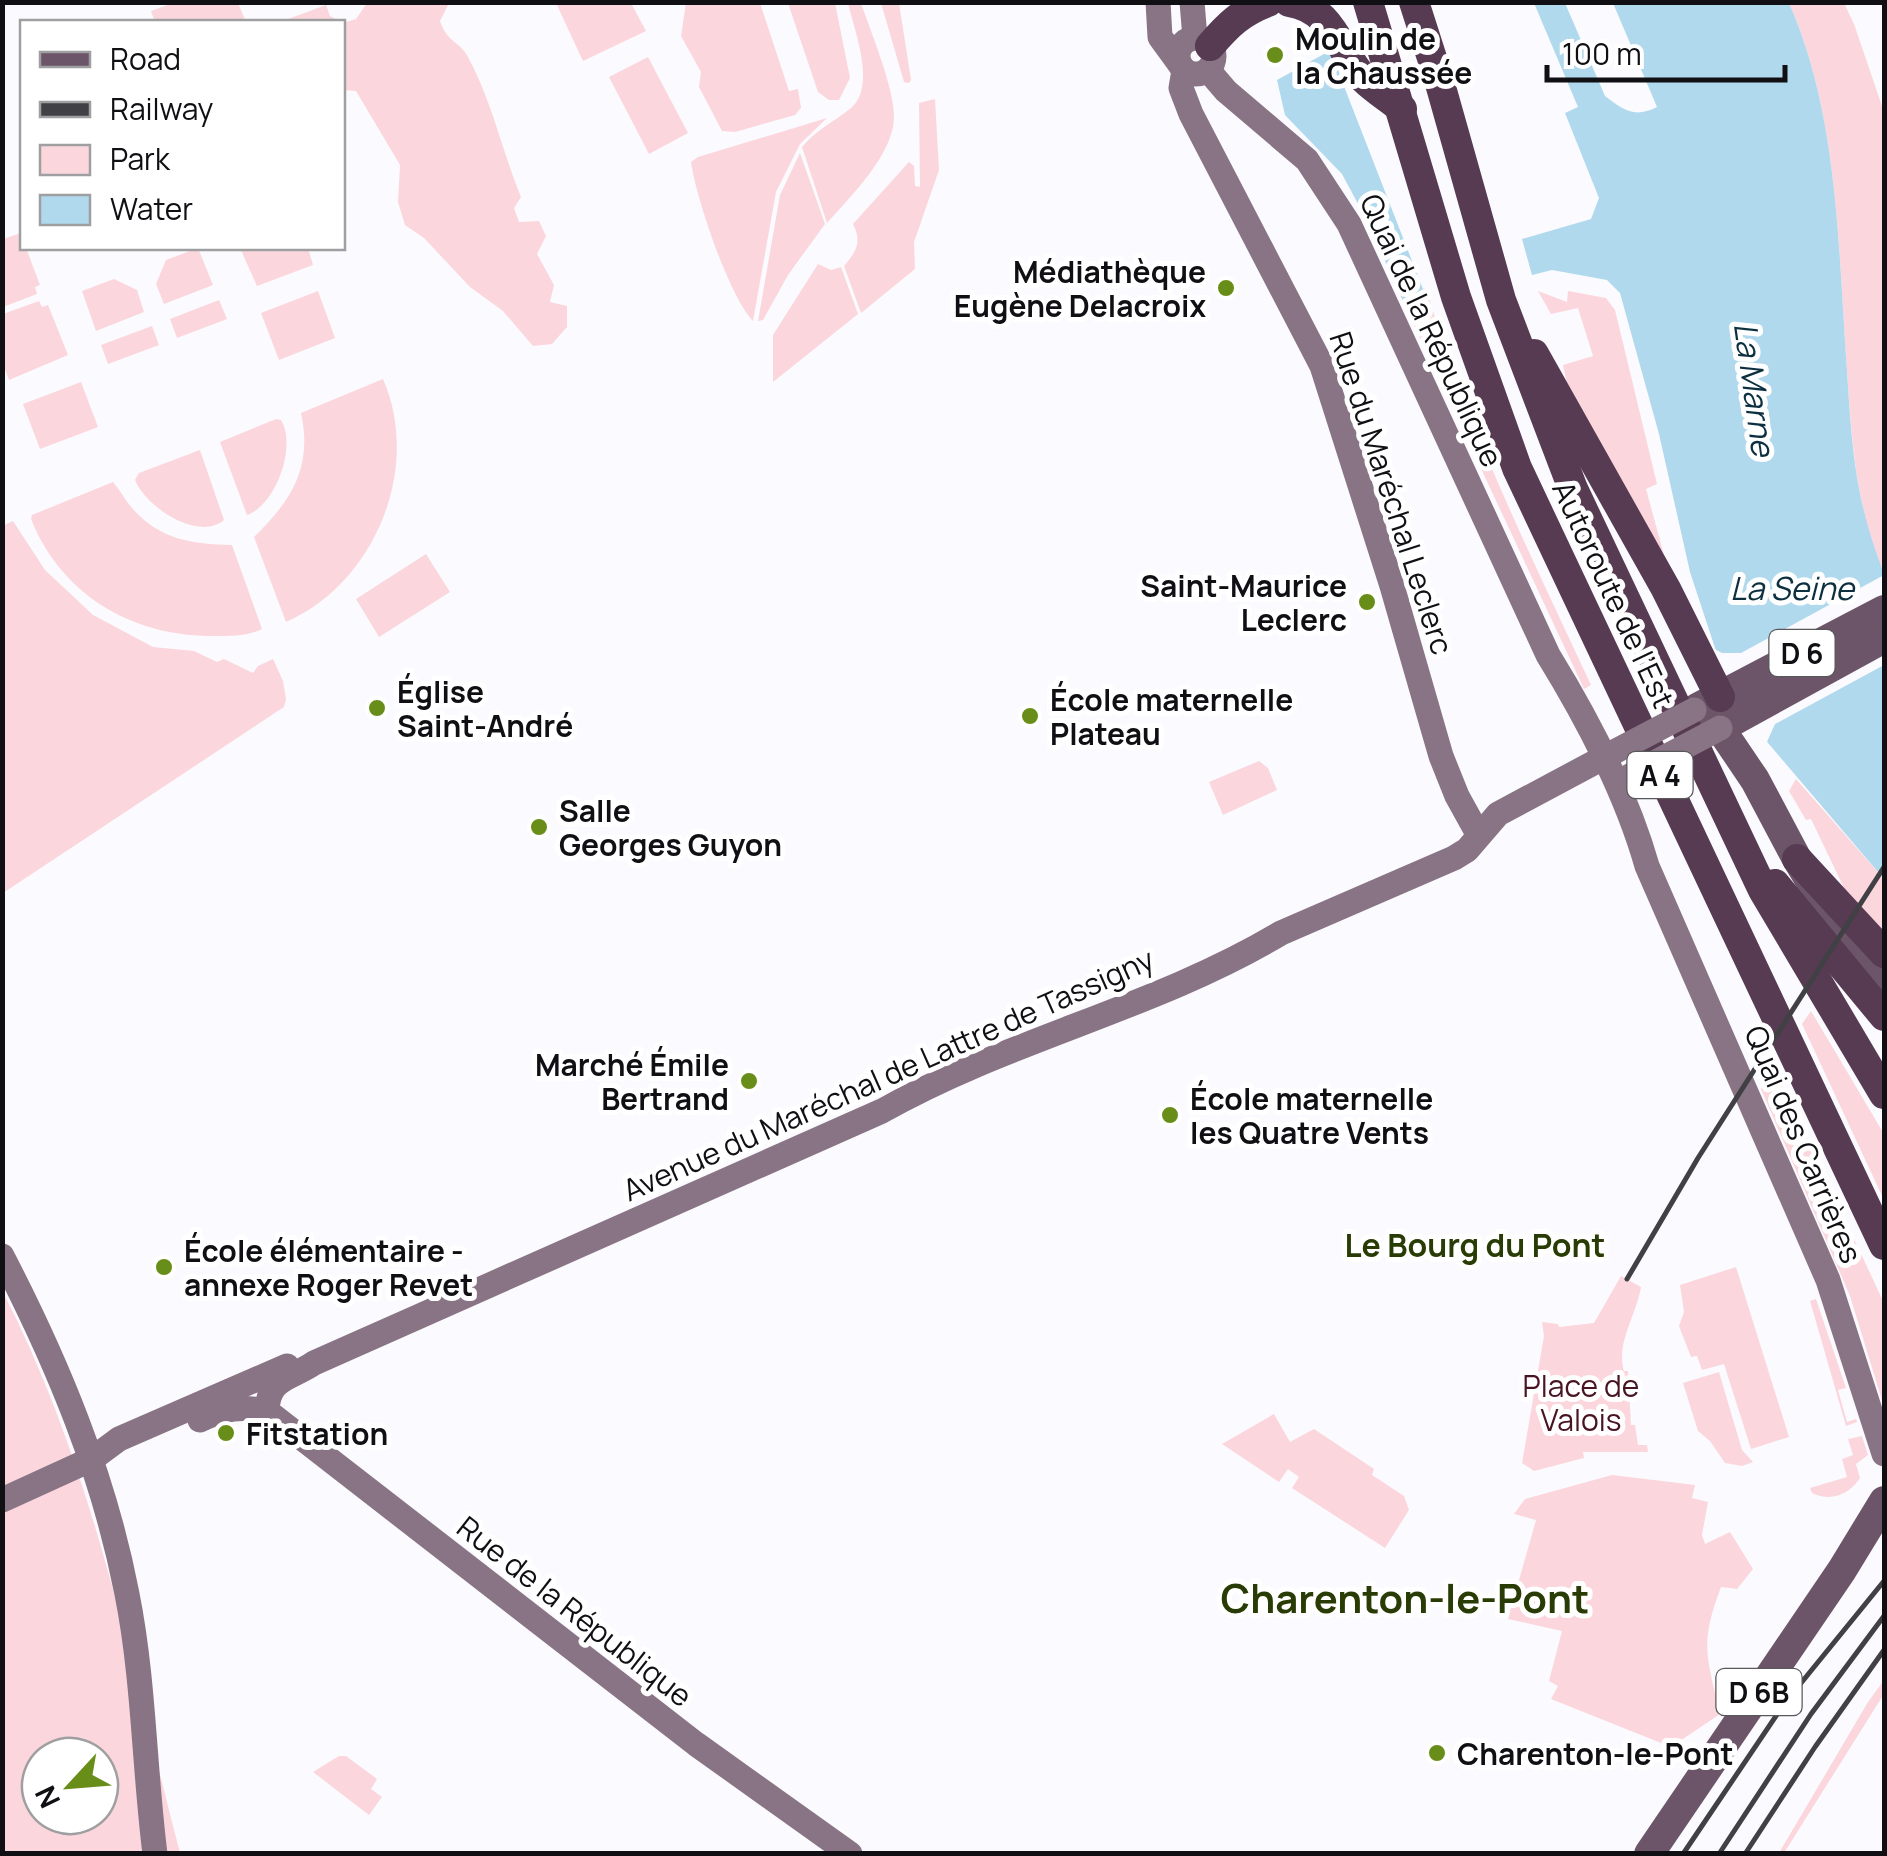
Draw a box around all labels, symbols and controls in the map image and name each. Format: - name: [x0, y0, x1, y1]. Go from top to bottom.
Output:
- place label: Moulin de la Chaussée: [1295, 18, 1472, 93]
- legend: [20, 20, 345, 250]
- scale bar: [1547, 20, 1784, 82]
- text: 100 m: [1562, 33, 1642, 74]
- text: Road: [110, 38, 181, 79]
- marker: Moulin de la Chaussée: [1264, 44, 1286, 66]
- text: Railway: [110, 88, 213, 129]
- text: Park: [110, 138, 171, 179]
- street label: Quai de la République: [1351, 187, 1513, 473]
- text: Water: [110, 188, 193, 229]
- place label: Médiathèque Eugène Delacroix: [954, 251, 1206, 326]
- marker: Médiathèque Eugène Delacroix: [1215, 277, 1237, 299]
- water label: La Marne: [1724, 319, 1786, 461]
- street label: Rue du Maréchal Leclerc: [1320, 326, 1464, 660]
- street label: Autoroute de l’Est: [1543, 474, 1685, 714]
- place label: Saint-Maurice Leclerc: [1140, 565, 1347, 640]
- water label: La Seine: [1730, 566, 1856, 610]
- marker: Saint-Maurice Leclerc: [1356, 591, 1378, 613]
- road number: D 6: [1770, 630, 1834, 676]
- place label: Église Saint-André: [397, 671, 573, 746]
- place label: École maternelle Plateau: [1050, 679, 1293, 754]
- marker: Église Saint-André: [366, 697, 388, 719]
- marker: École maternelle Plateau: [1019, 705, 1041, 727]
- road number: A 4: [1628, 752, 1692, 798]
- place label: Salle Georges Guyon: [559, 790, 782, 865]
- marker: Salle Georges Guyon: [528, 816, 550, 838]
- street label: Avenue du Maréchal de Lattre de Tassigny: [616, 938, 1160, 1210]
- street label: Quai des Carrières: [1735, 1019, 1873, 1269]
- place label: Marché Émile Bertrand: [535, 1044, 729, 1119]
- marker: Marché Émile Bertrand: [738, 1070, 760, 1092]
- place label: École maternelle les Quatre Vents: [1190, 1078, 1433, 1153]
- marker: École maternelle les Quatre Vents: [1159, 1104, 1181, 1126]
- district label: Le Bourg du Pont: [1345, 1223, 1605, 1267]
- place label: École élémentaire - annexe Roger Revet: [184, 1230, 473, 1305]
- marker: École élémentaire - annexe Roger Revet: [153, 1256, 175, 1278]
- park label: Place de Valois: [1523, 1365, 1639, 1440]
- place label: Fitstation: [246, 1413, 388, 1454]
- marker: Fitstation: [215, 1422, 237, 1444]
- street label: Rue de la République: [449, 1506, 701, 1716]
- district label: Charenton-le-Pont: [1221, 1570, 1589, 1625]
- road number: D 6B: [1716, 1669, 1802, 1715]
- place label: Charenton-le-Pont: [1457, 1733, 1734, 1774]
- north arrow: [20, 1736, 120, 1836]
- marker: Charenton-le-Pont: [1426, 1742, 1448, 1764]
- text: N: [25, 1780, 68, 1815]

